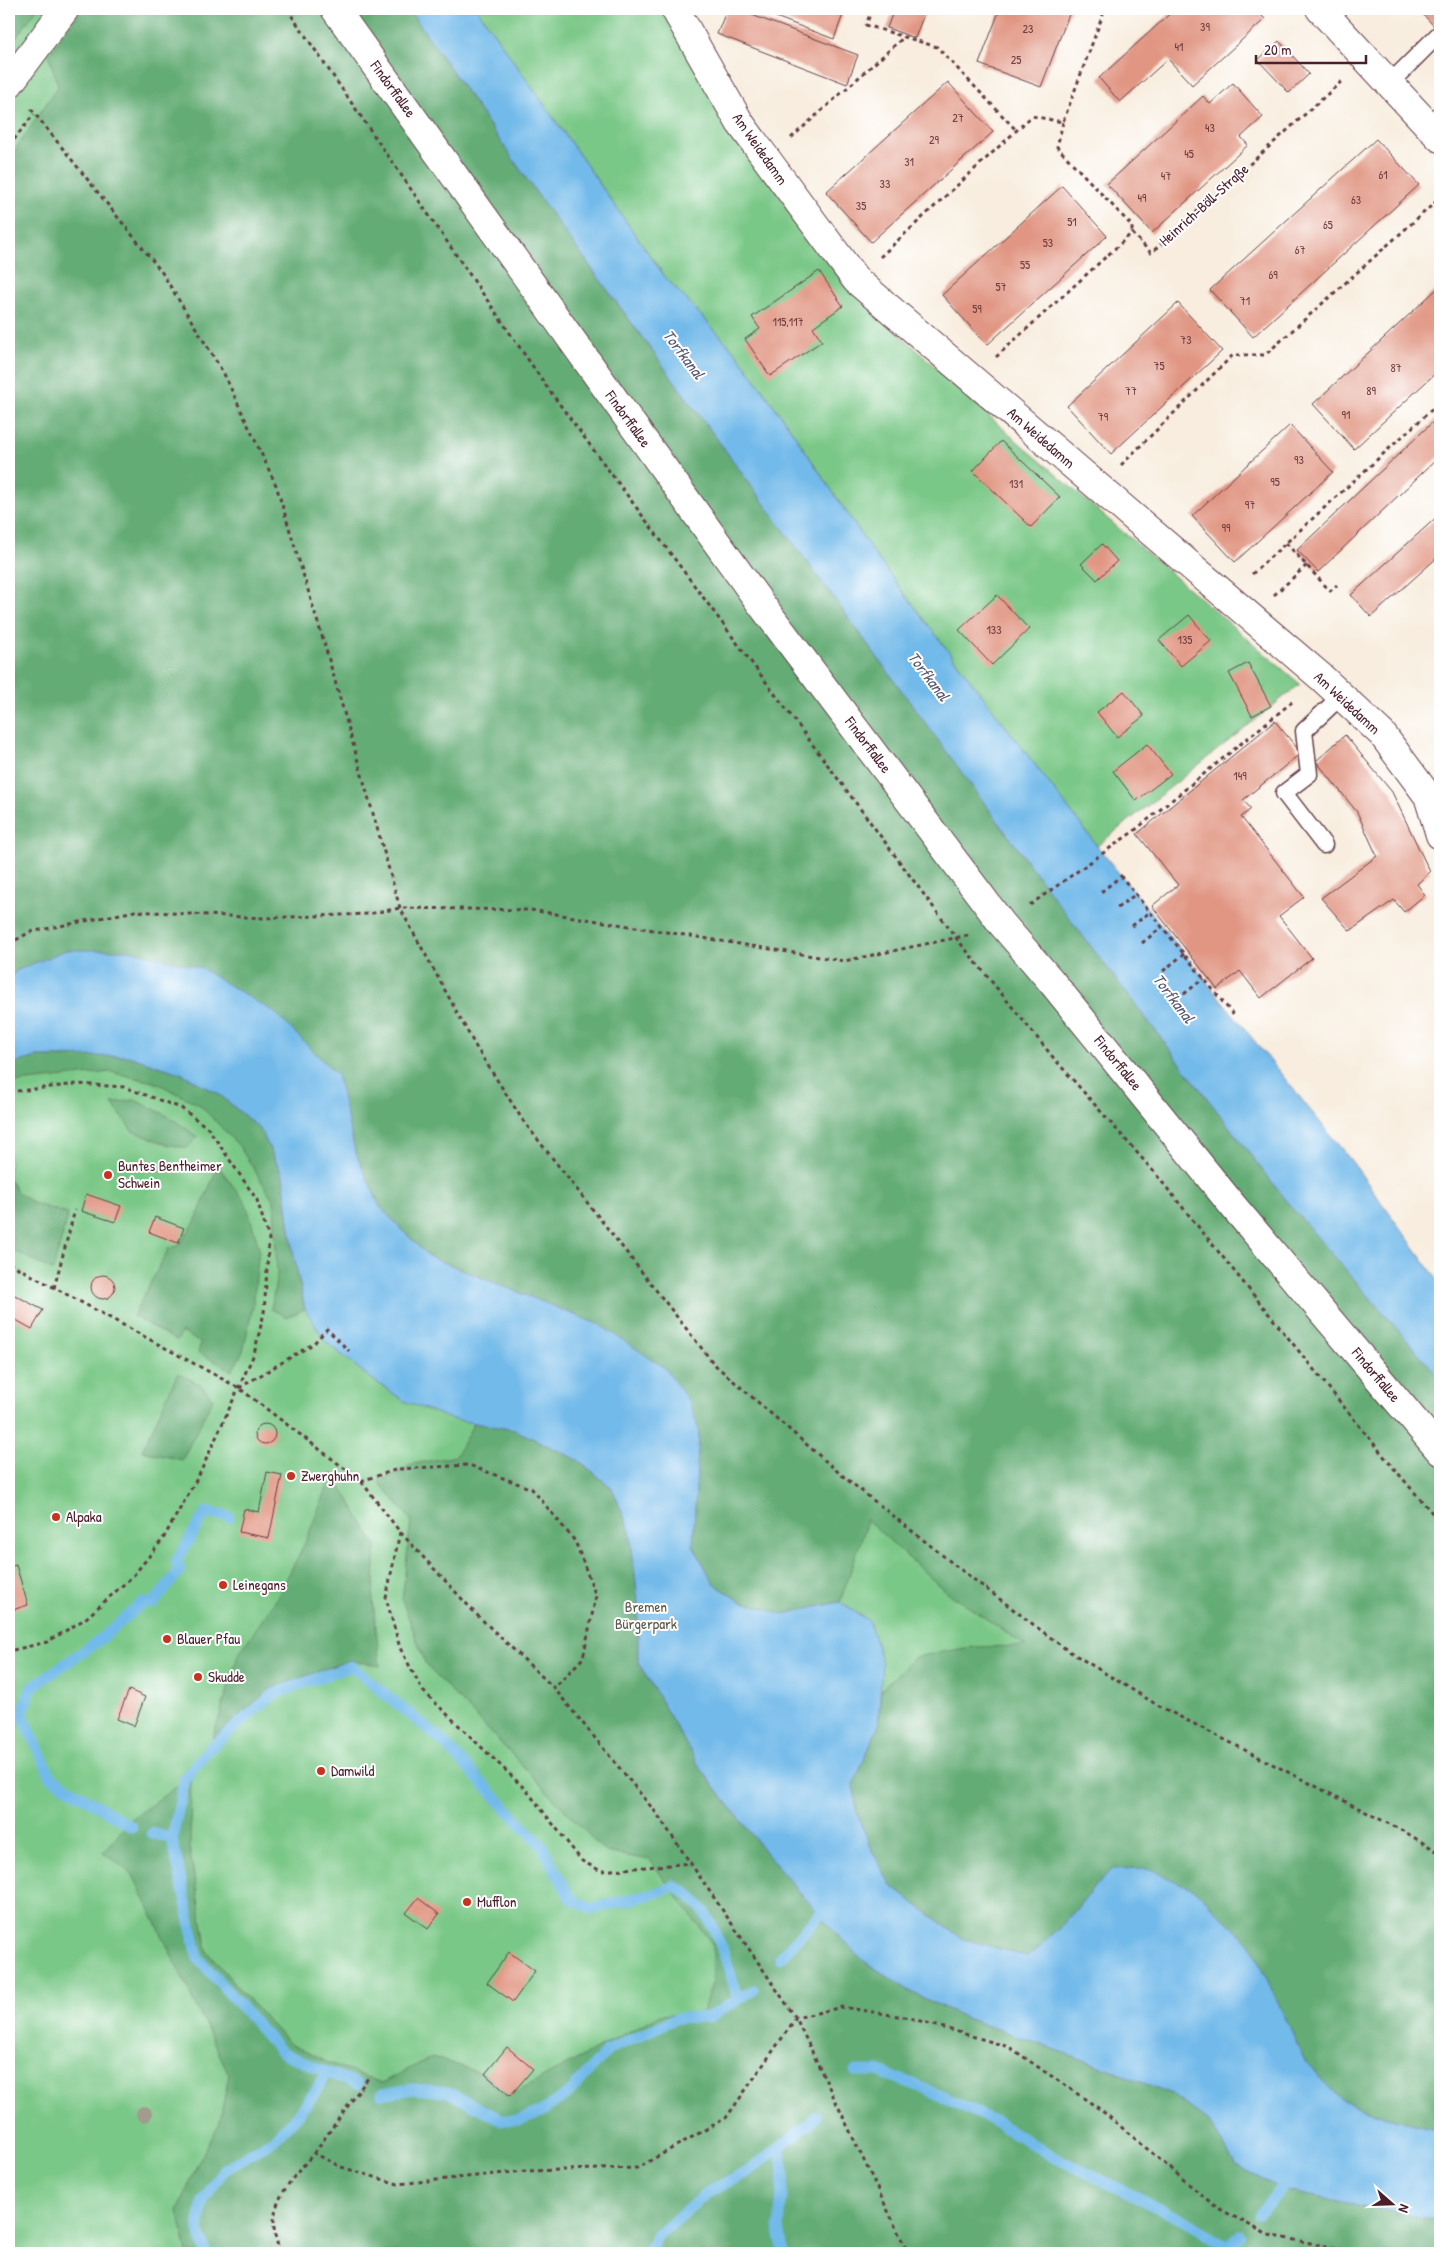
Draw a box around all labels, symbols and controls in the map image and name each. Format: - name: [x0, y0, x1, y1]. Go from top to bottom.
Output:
- house number: 39: [1200, 18, 1210, 35]
- house number: 23: [1023, 20, 1034, 37]
- scale bar: [1256, 32, 1366, 64]
- house number: 41: [1175, 38, 1183, 55]
- text: 20 m: [1264, 39, 1291, 60]
- house number: 25: [1011, 51, 1021, 68]
- street label: Findorffallee: [365, 55, 421, 121]
- street label: Am Weidedamm: [728, 108, 793, 189]
- house number: 27: [952, 109, 964, 126]
- house number: 43: [1205, 119, 1215, 136]
- house number: 29: [929, 131, 940, 148]
- house number: 45: [1184, 145, 1194, 162]
- house number: 31: [904, 153, 914, 170]
- street label: Heinrich-Böll-Straße: [1154, 159, 1253, 251]
- house number: 61: [1378, 166, 1388, 183]
- house number: 47: [1161, 167, 1171, 184]
- house number: 33: [880, 175, 890, 192]
- house number: 49: [1138, 189, 1147, 206]
- house number: 63: [1351, 191, 1361, 208]
- house number: 35: [856, 197, 866, 214]
- house number: 51: [1067, 213, 1077, 230]
- house number: 65: [1323, 216, 1333, 233]
- house number: 53: [1043, 234, 1053, 251]
- house number: 67: [1295, 241, 1305, 258]
- house number: 55: [1020, 256, 1030, 273]
- house number: 69: [1268, 266, 1278, 283]
- house number: 57: [995, 278, 1007, 295]
- house number: 71: [1240, 292, 1250, 309]
- house number: 59: [972, 300, 982, 317]
- house number: 115,117: [773, 313, 803, 330]
- water label: Torfkanal: [658, 325, 710, 384]
- house number: 73: [1180, 331, 1192, 348]
- house number: 75: [1153, 357, 1165, 374]
- house number: 87: [1390, 359, 1402, 376]
- house number: 77: [1125, 382, 1137, 399]
- house number: 89: [1366, 382, 1376, 399]
- street label: Findorffallee: [600, 385, 656, 451]
- street label: Am Weidedamm: [1003, 402, 1080, 473]
- house number: 91: [1342, 406, 1350, 423]
- house number: 79: [1098, 408, 1109, 425]
- house number: 93: [1294, 451, 1304, 468]
- house number: 95: [1270, 473, 1280, 490]
- house number: 131: [1009, 475, 1023, 492]
- house number: 97: [1245, 496, 1255, 513]
- house number: 99: [1222, 519, 1231, 536]
- house number: 133: [986, 621, 1002, 638]
- house number: 135: [1178, 631, 1192, 648]
- water label: Torfkanal: [903, 647, 955, 706]
- street label: Am Weidedamm: [1310, 666, 1385, 739]
- street label: Findorffallee: [840, 711, 897, 777]
- house number: 149: [1233, 767, 1247, 784]
- water label: Torfkanal: [1148, 969, 1200, 1028]
- street label: Findorffallee: [1089, 1030, 1147, 1095]
- place label: Buntes Bentheimer Schwein: [118, 1155, 222, 1193]
- marker: Buntes Bentheimer Schwein: [102, 1169, 114, 1181]
- street label: Findorffallee: [1347, 1342, 1406, 1407]
- place label: Zwerghuhn: [301, 1465, 360, 1486]
- marker: Zwerghuhn: [285, 1470, 297, 1482]
- place label: Alpaka: [66, 1506, 102, 1527]
- marker: Alpaka: [50, 1511, 62, 1523]
- place label: Leinegans: [233, 1574, 286, 1595]
- marker: Leinegans: [217, 1579, 229, 1591]
- park label: Bremen Bürgerpark: [615, 1596, 677, 1634]
- place label: Blauer Pfau: [177, 1628, 240, 1649]
- marker: Blauer Pfau: [161, 1633, 173, 1645]
- place label: Skudde: [208, 1666, 245, 1687]
- marker: Skudde: [192, 1671, 204, 1683]
- place label: Damwild: [331, 1760, 375, 1781]
- marker: Damwild: [315, 1765, 327, 1777]
- place label: Mufflon: [477, 1891, 517, 1912]
- marker: Mufflon: [461, 1896, 473, 1908]
- north arrow: [1366, 2180, 1416, 2230]
- text: N: [1394, 2202, 1415, 2216]

